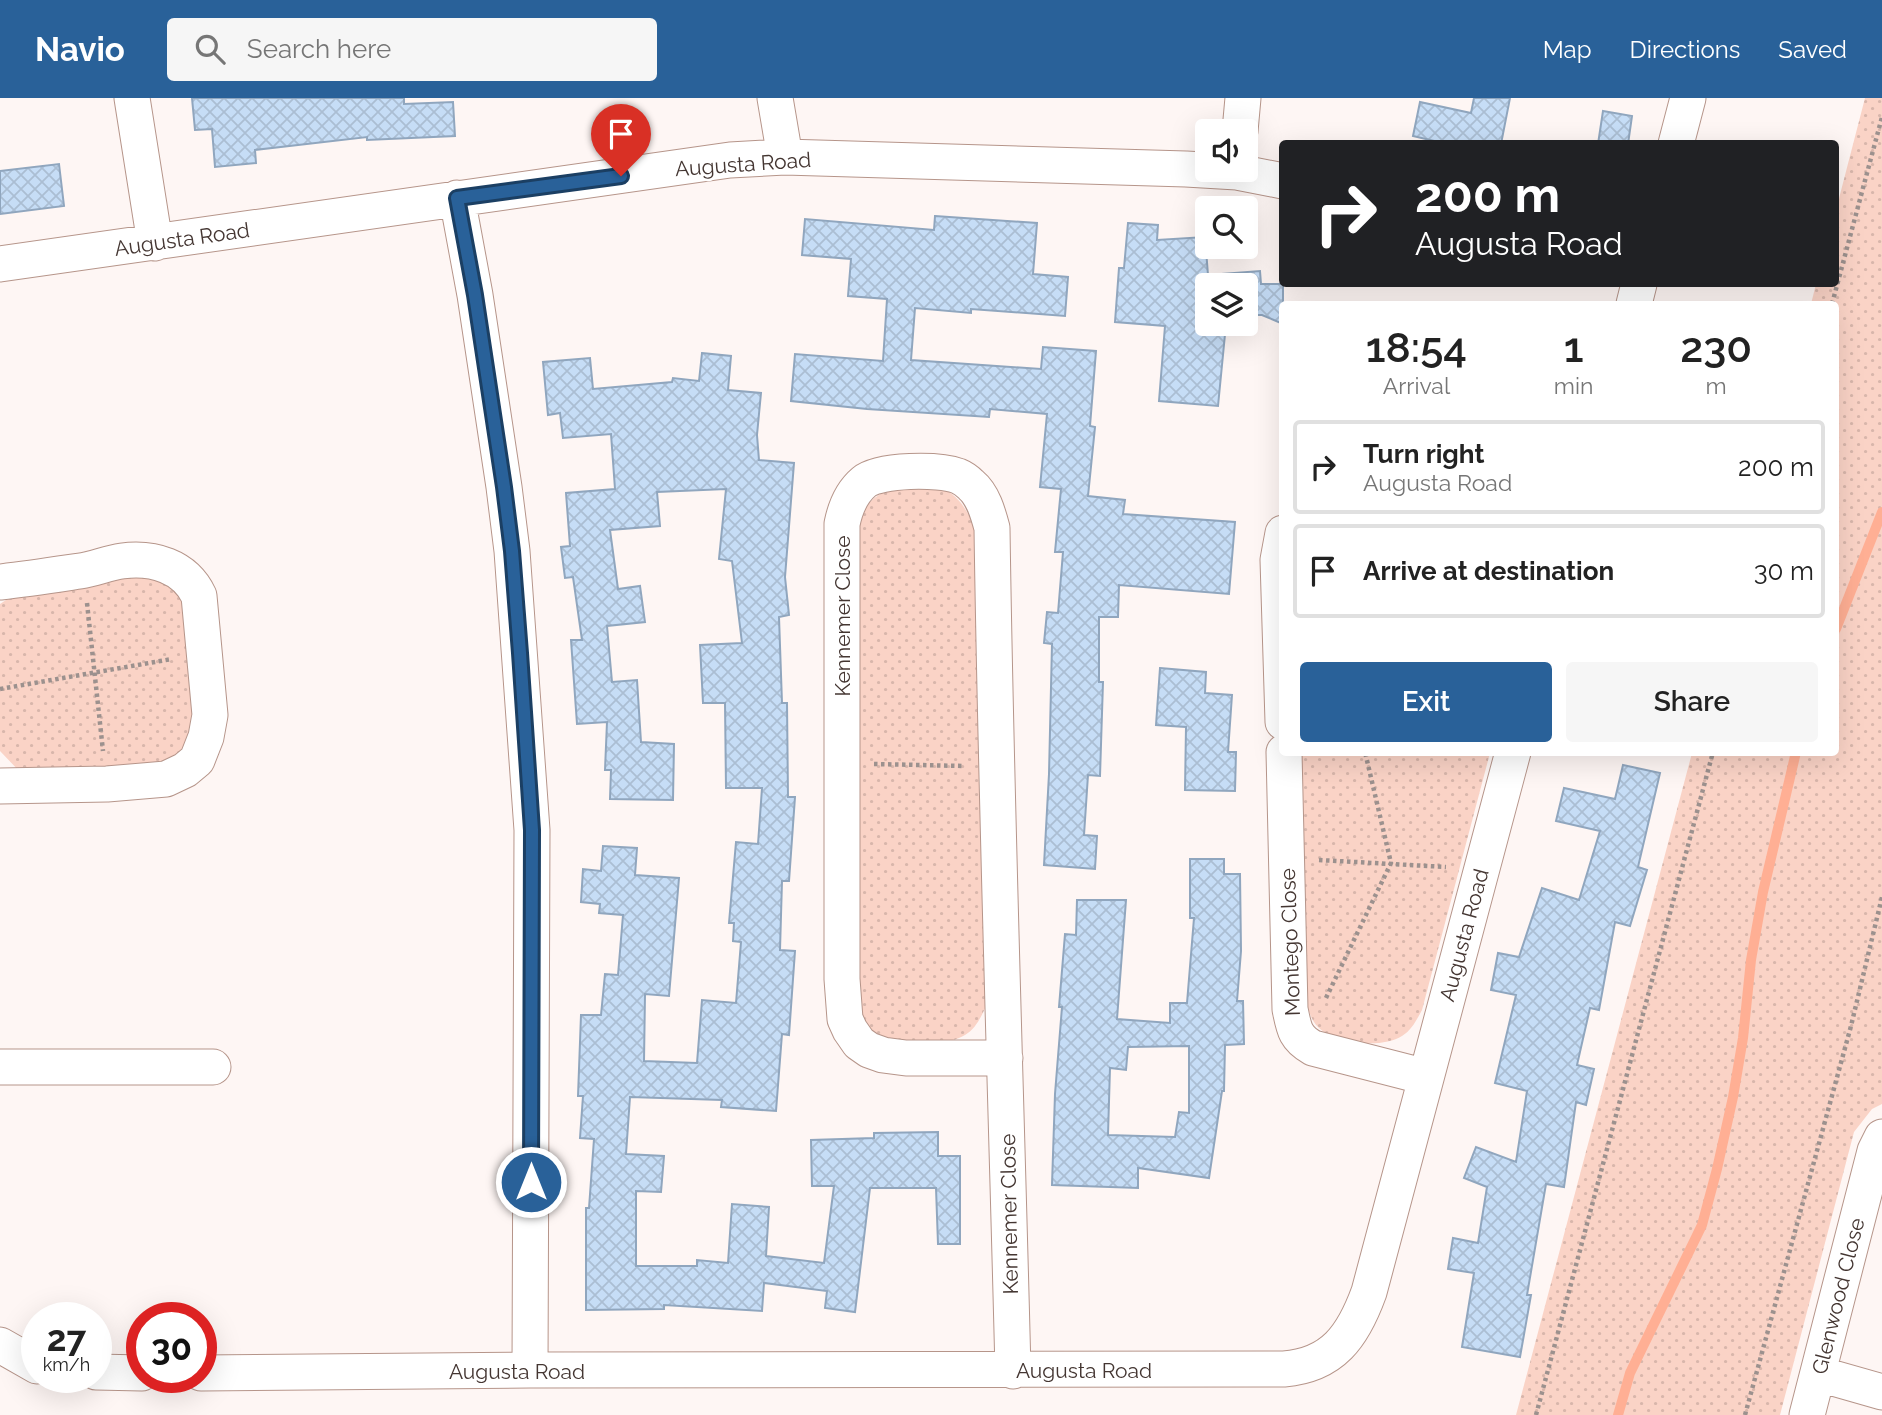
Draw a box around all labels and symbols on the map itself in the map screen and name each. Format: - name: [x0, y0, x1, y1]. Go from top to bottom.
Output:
- pin: [591, 104, 651, 176]
- street label: Augusta Road: [674, 147, 812, 181]
- street label: Augusta Road: [113, 217, 251, 261]
- street label: Kennemer Close: [830, 536, 855, 696]
- street label: Augusta Road: [1434, 866, 1494, 1004]
- street label: Montego Close: [1275, 868, 1305, 1016]
- street label: Kennemer Close: [995, 1133, 1023, 1295]
- position arrow: [494, 1145, 568, 1219]
- street label: Glenwood Close: [1806, 1215, 1870, 1377]
- speed limit sign: 30: [126, 1302, 217, 1393]
- street label: Augusta Road: [1016, 1358, 1152, 1383]
- street label: Augusta Road: [449, 1359, 585, 1384]

